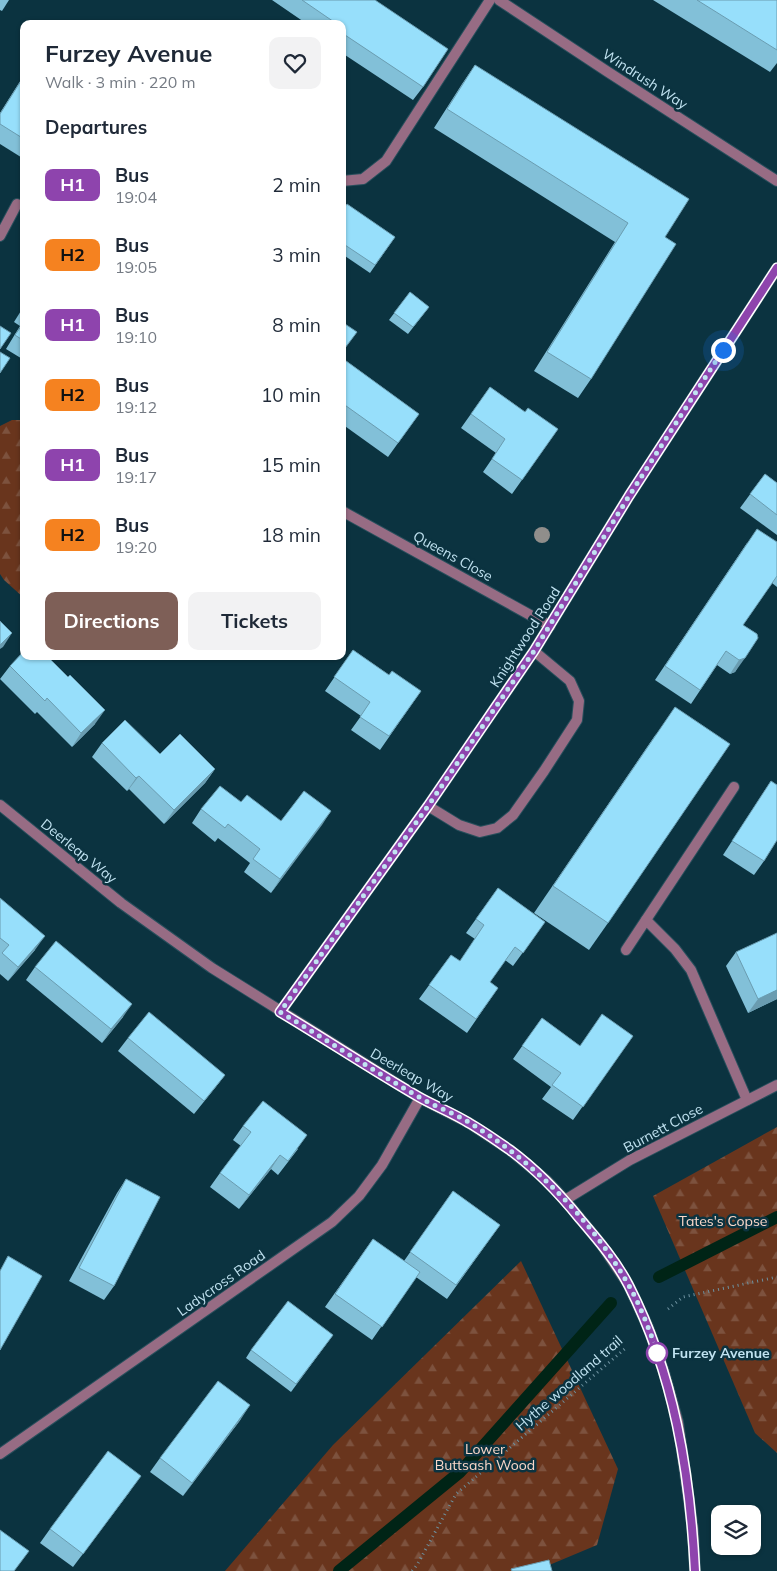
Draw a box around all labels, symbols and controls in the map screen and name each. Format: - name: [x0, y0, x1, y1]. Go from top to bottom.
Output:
- button: heart: [269, 37, 321, 89]
- text: Furzey Avenue: [45, 38, 212, 68]
- street label: Windrush Way: [599, 45, 691, 114]
- text: Walk · 3 min · 220 m: [45, 72, 196, 92]
- text: Departures: [45, 115, 147, 139]
- text: Bus: [115, 163, 149, 187]
- text: H1: [60, 173, 85, 196]
- text: 2 min: [272, 173, 321, 197]
- text: 19:04: [115, 187, 157, 207]
- text: Bus: [115, 233, 149, 257]
- text: H2: [60, 243, 85, 266]
- text: 3 min: [272, 243, 321, 267]
- text: 19:05: [115, 257, 157, 277]
- text: Bus: [115, 303, 149, 327]
- text: H1: [60, 313, 85, 336]
- text: 8 min: [272, 313, 321, 337]
- text: 19:10: [115, 327, 157, 347]
- your location: [711, 338, 736, 363]
- text: Bus: [115, 373, 149, 397]
- text: H2: [60, 383, 85, 406]
- text: 10 min: [261, 383, 321, 407]
- text: 19:12: [115, 397, 157, 417]
- text: Bus: [115, 443, 149, 467]
- text: H1: [60, 453, 85, 476]
- text: 15 min: [261, 453, 321, 477]
- text: 19:17: [115, 467, 157, 487]
- text: Bus: [115, 513, 149, 537]
- text: H2: [60, 523, 85, 546]
- text: 18 min: [261, 523, 321, 547]
- street label: Queens Close: [410, 527, 496, 585]
- text: 19:20: [115, 537, 157, 557]
- street label: Knightwood Road: [486, 583, 564, 691]
- button: Directions: [45, 592, 178, 650]
- button: Tickets: [188, 592, 321, 650]
- street label: Deerleap Way: [37, 815, 121, 888]
- street label: Deerleap Way: [367, 1044, 457, 1106]
- street label: Burnett Close: [620, 1100, 706, 1156]
- park label: Tates's Copse: [679, 1212, 767, 1230]
- street label: Ladycross Road: [173, 1246, 269, 1320]
- street label: Hythe woodland trail: [512, 1332, 626, 1434]
- marker: Furzey Avenue: [646, 1342, 668, 1364]
- place label: Furzey Avenue: [672, 1344, 770, 1362]
- park label: Lower Buttsash Wood: [435, 1440, 535, 1474]
- map controls: [711, 1505, 761, 1555]
- button: layers: [711, 1505, 761, 1555]

